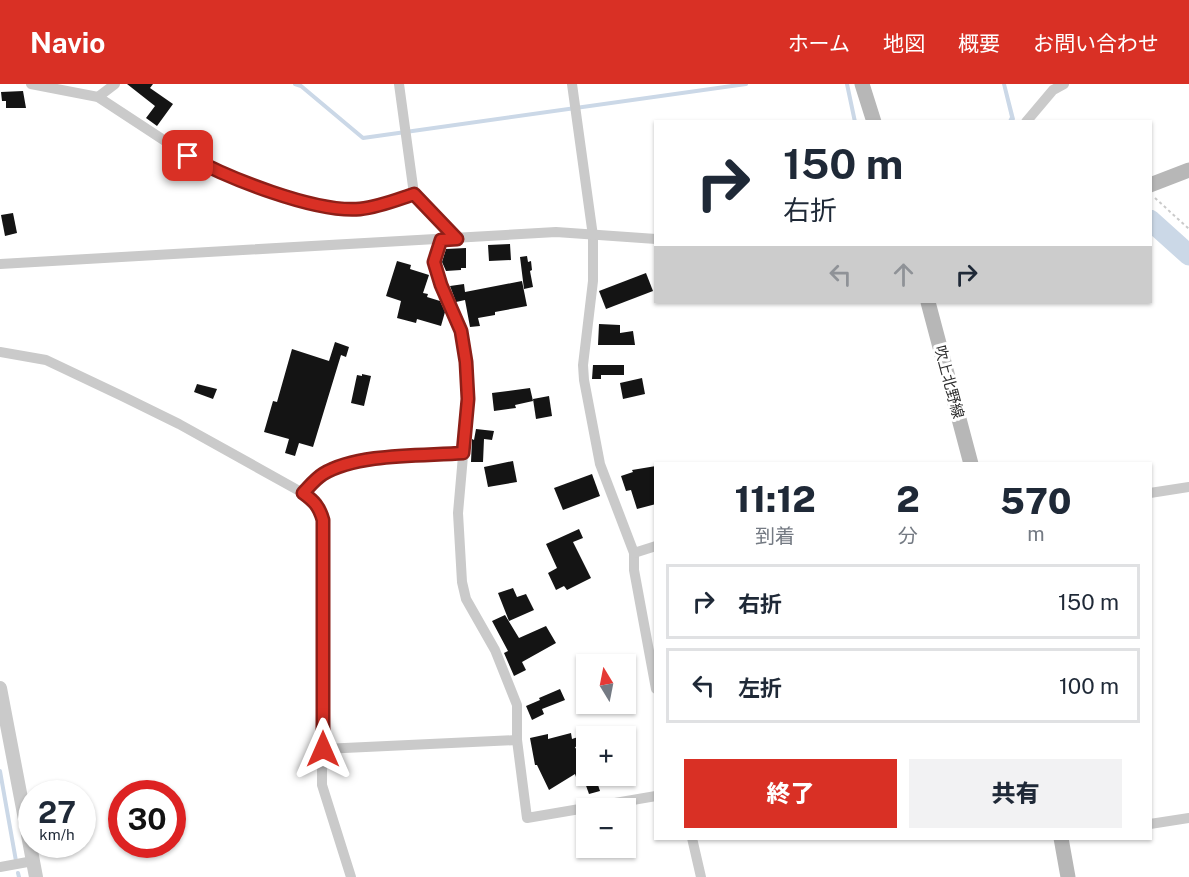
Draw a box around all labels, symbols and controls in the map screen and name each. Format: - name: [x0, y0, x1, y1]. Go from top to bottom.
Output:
- text: Navio: [30, 26, 105, 59]
- text: ホーム: [788, 31, 850, 56]
- text: 地図: [883, 31, 925, 56]
- text: 概要: [958, 31, 1000, 56]
- text: お問い合わせ: [1033, 31, 1159, 56]
- pin: [162, 130, 213, 181]
- icon: arrive: [171, 139, 204, 172]
- text: 150 m: [783, 139, 903, 188]
- icon: right: [684, 144, 762, 222]
- text: 右折: [783, 194, 837, 226]
- icon: left: [824, 258, 857, 291]
- icon: ahead: [887, 258, 920, 291]
- icon: right: [950, 258, 983, 291]
- street label: 吹上北野線: [932, 343, 967, 420]
- text: 11:12: [734, 478, 816, 520]
- text: 2: [896, 478, 920, 520]
- text: 570: [1000, 480, 1072, 522]
- text: m: [1027, 522, 1044, 546]
- text: 到着: [755, 524, 795, 548]
- text: 分: [898, 524, 918, 548]
- icon: right: [687, 585, 720, 618]
- text: 150 m: [1058, 589, 1119, 615]
- text: 右折: [738, 591, 782, 617]
- north arrow: [576, 654, 636, 714]
- map controls: [576, 654, 636, 858]
- icon: left: [687, 669, 720, 702]
- text: 100 m: [1059, 673, 1119, 699]
- text: 左折: [738, 675, 782, 701]
- position arrow: [291, 717, 355, 781]
- button: +: [576, 726, 636, 786]
- button: 終了: [684, 759, 897, 828]
- button: 共有: [909, 759, 1122, 828]
- speed limit sign: 30: [108, 780, 186, 858]
- text: 27: [38, 794, 76, 830]
- button: −: [576, 798, 636, 858]
- text: km/h: [39, 826, 75, 843]

